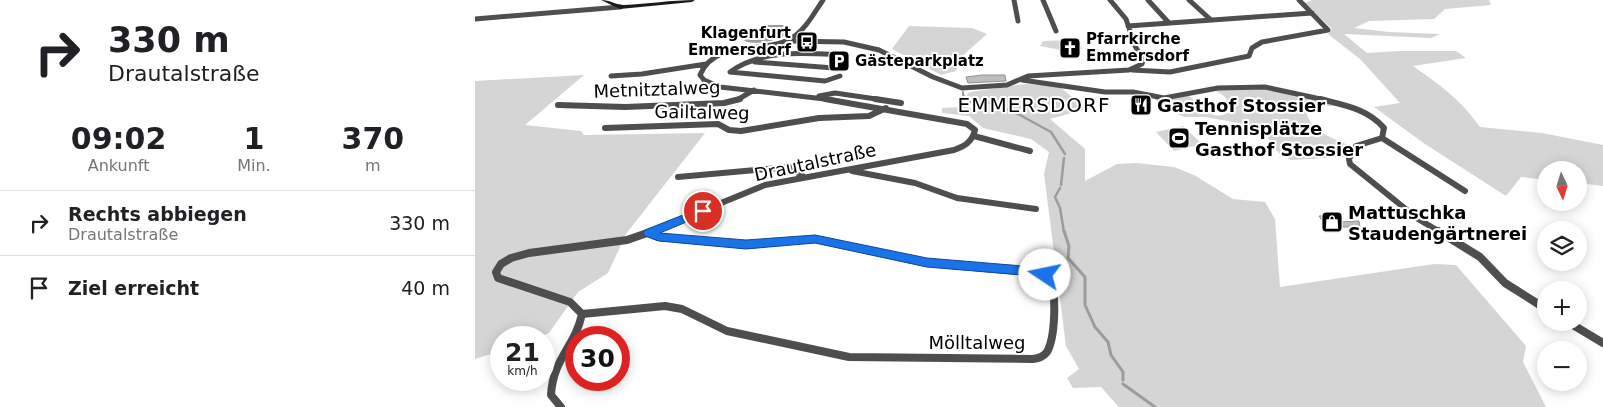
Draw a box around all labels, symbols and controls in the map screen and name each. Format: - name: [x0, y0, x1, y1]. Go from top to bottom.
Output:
- icon: right: [25, 20, 90, 85]
- text: 330 m: [108, 20, 230, 60]
- place label: Klagenfurt Emmersdorf: [688, 24, 791, 59]
- bus stop icon: Klagenfurt Emmersdorf: [795, 30, 819, 54]
- place label: Pfarrkirche Emmersdorf: [1086, 30, 1189, 65]
- church icon: Pfarrkirche Emmersdorf: [1058, 36, 1082, 60]
- parking icon: Gästeparkplatz: [827, 49, 851, 73]
- place label: Gästeparkplatz: [855, 52, 984, 70]
- text: Drautalstraße: [108, 61, 260, 86]
- street label: Metnitztalweg: [593, 76, 721, 102]
- district label: EMMERSDORF: [958, 93, 1110, 117]
- restaurant icon: Gasthof Stossier: [1129, 93, 1153, 117]
- place label: Gasthof Stossier: [1157, 95, 1325, 116]
- street label: Gailtalweg: [654, 101, 750, 123]
- place label: Tennisplätze Gasthof Stossier: [1195, 118, 1363, 160]
- text: 09:02: [71, 121, 166, 156]
- text: 1: [243, 121, 264, 156]
- text: 370: [342, 121, 404, 156]
- sports icon: Tennisplätze Gasthof Stossier: [1167, 126, 1191, 150]
- street label: Drautalstraße: [752, 139, 878, 185]
- text: Ankunft: [88, 156, 149, 175]
- text: Min.: [237, 156, 271, 175]
- text: m: [365, 156, 381, 175]
- north arrow: [1537, 161, 1587, 211]
- map controls: [1537, 161, 1587, 391]
- pin: [682, 190, 724, 232]
- icon: arrive: [689, 197, 717, 225]
- place label: Mattuschka Staudengärtnerei: [1348, 202, 1527, 244]
- text: Rechts abbiegen: [68, 203, 247, 225]
- icon: right: [25, 209, 53, 237]
- shop icon: Mattuschka Staudengärtnerei: [1320, 210, 1344, 234]
- text: 330 m: [389, 212, 450, 234]
- button: layers: [1537, 221, 1587, 271]
- text: Drautalstraße: [68, 225, 178, 244]
- position arrow: [1018, 248, 1070, 300]
- icon: arrive: [25, 274, 53, 302]
- text: Ziel erreicht: [68, 277, 199, 299]
- text: 40 m: [401, 277, 450, 299]
- button: +: [1537, 281, 1587, 331]
- speed limit sign: 30: [565, 326, 630, 391]
- street label: Mölltalweg: [929, 332, 1025, 353]
- text: 21: [505, 338, 540, 367]
- button: −: [1537, 341, 1587, 391]
- text: km/h: [507, 364, 538, 378]

